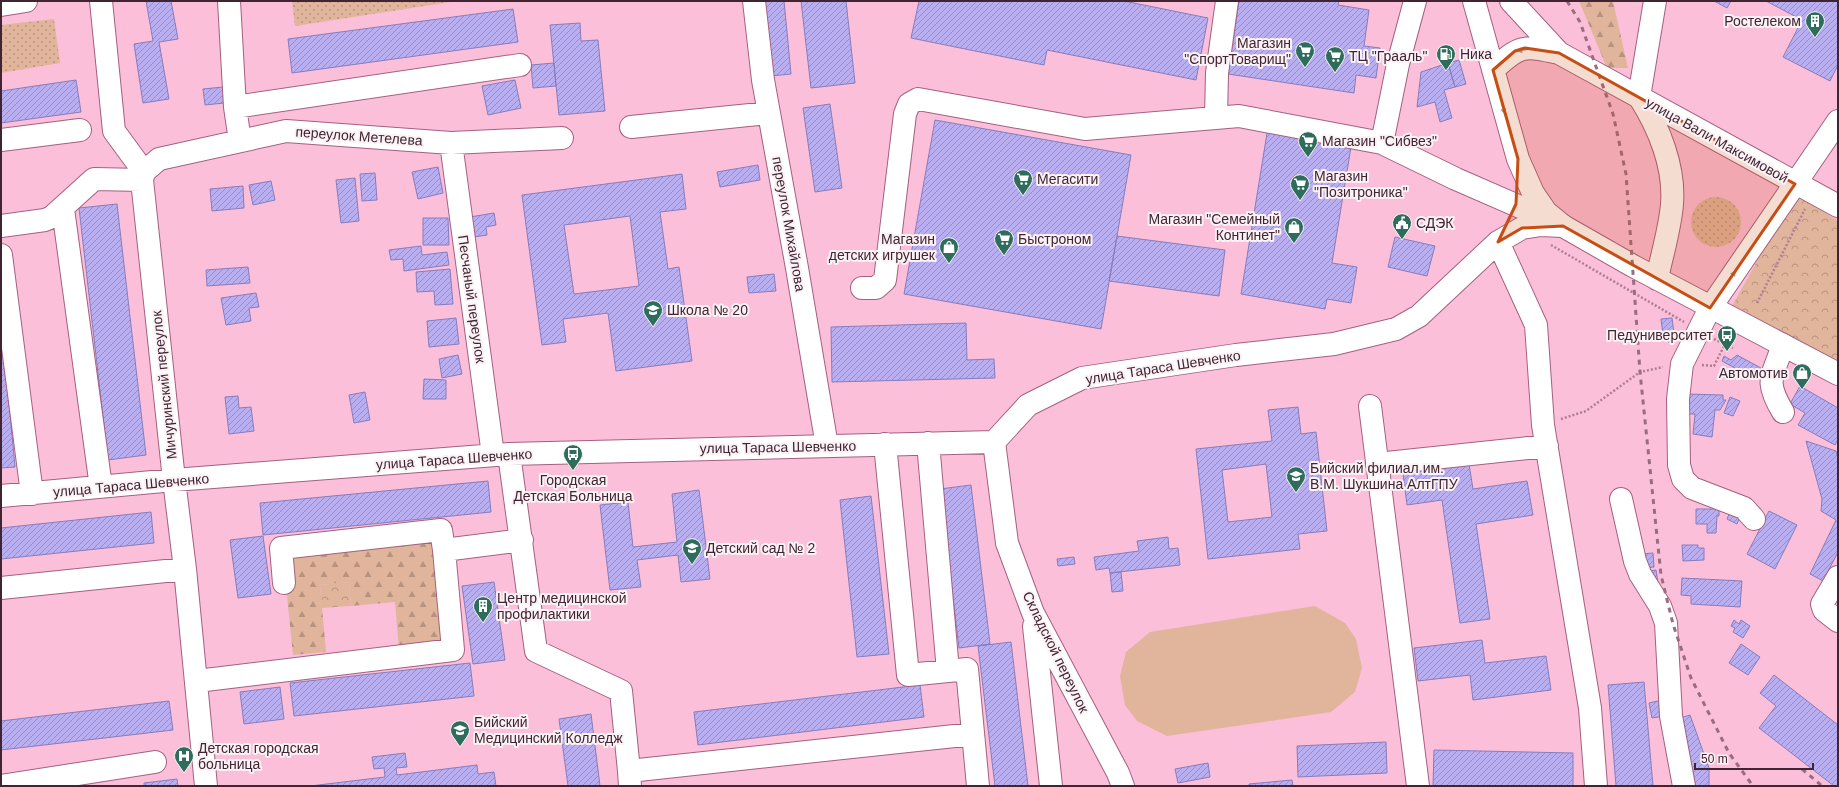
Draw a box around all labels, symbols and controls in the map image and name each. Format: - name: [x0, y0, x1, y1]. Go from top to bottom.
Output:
- building icon: Ростелеком: [1804, 10, 1826, 38]
- place label: Ростелеком: [1724, 13, 1801, 29]
- place label: Магазин "СпортТоварищ": [1184, 35, 1291, 67]
- supermarket icon: Магазин "СпортТоварищ": [1294, 40, 1316, 68]
- fuel station icon: Ника: [1435, 43, 1457, 71]
- supermarket icon: ТЦ "Грааль": [1324, 45, 1346, 73]
- place label: Ника: [1460, 46, 1492, 62]
- one-way arrow: [1516, 47, 1529, 53]
- place label: ТЦ "Грааль": [1349, 48, 1427, 64]
- street label: улица Вали Максимовой: [1643, 94, 1791, 186]
- one-way arrow: [1500, 102, 1506, 114]
- street label: переулок Метелева: [295, 124, 423, 148]
- supermarket icon: Магазин "Сибвез": [1297, 130, 1319, 158]
- place label: Магазин "Сибвез": [1322, 133, 1437, 149]
- street label: переулок Михайлова: [769, 155, 809, 293]
- supermarket icon: Мегасити: [1012, 168, 1034, 196]
- place label: Магазин "Позитроника": [1314, 168, 1408, 200]
- place label: Мегасити: [1037, 171, 1098, 187]
- supermarket icon: Магазин "Позитроника": [1289, 173, 1311, 201]
- place label: Магазин "Семейный Континет": [1148, 211, 1280, 243]
- public building icon: СДЭК: [1391, 212, 1413, 240]
- place label: СДЭК: [1416, 215, 1454, 231]
- shop icon: Магазин "Семейный Континет": [1283, 216, 1305, 244]
- supermarket icon: Быстроном: [993, 228, 1015, 256]
- place label: Магазин детских игрушек: [829, 231, 936, 263]
- place label: Быстроном: [1018, 231, 1091, 247]
- street label: Песчаный переулок: [455, 234, 489, 365]
- shop icon: Магазин детских игрушек: [938, 236, 960, 264]
- one-way arrow: [1728, 271, 1736, 281]
- school or university icon: Школа № 20: [642, 299, 664, 327]
- place label: Школа № 20: [667, 302, 748, 318]
- street label: Мичуринский переулок: [148, 309, 180, 460]
- bus stop icon: Педуниверситет: [1716, 324, 1738, 352]
- place label: Педуниверситет: [1607, 327, 1714, 343]
- street label: улица Тараса Шевченко: [1084, 347, 1242, 387]
- shop icon: Автомотив: [1791, 362, 1813, 390]
- place label: Автомотив: [1719, 365, 1788, 381]
- street label: улица Тараса Шевченко: [700, 438, 857, 456]
- bus stop icon: Городская Детская Больница: [562, 443, 584, 471]
- street label: улица Тараса Шевченко: [375, 446, 533, 472]
- place label: Бийский филиал им. В.М. Шукшина АлтГПУ: [1310, 460, 1458, 492]
- school or university icon: Бийский филиал им. В.М. Шукшина АлтГПУ: [1285, 465, 1307, 493]
- street label: улица Тараса Шевченко: [52, 470, 210, 500]
- place label: Городская Детская Больница: [513, 472, 633, 504]
- school or university icon: Детский сад № 2: [681, 537, 703, 565]
- place label: Детский сад № 2: [706, 540, 815, 556]
- street label: Складской переулок: [1020, 589, 1093, 716]
- place label: Центр медицинской профилактики: [497, 590, 627, 622]
- building icon: Центр медицинской профилактики: [472, 595, 494, 623]
- place label: Бийский Медицинский Колледж: [474, 714, 623, 746]
- school or university icon: Бийский Медицинский Колледж: [449, 719, 471, 747]
- place label: Детская городская больница: [198, 740, 319, 772]
- hospital icon: Детская городская больница: [173, 745, 195, 773]
- scale bar: [1695, 745, 1813, 771]
- text: 50 m: [1701, 752, 1728, 766]

